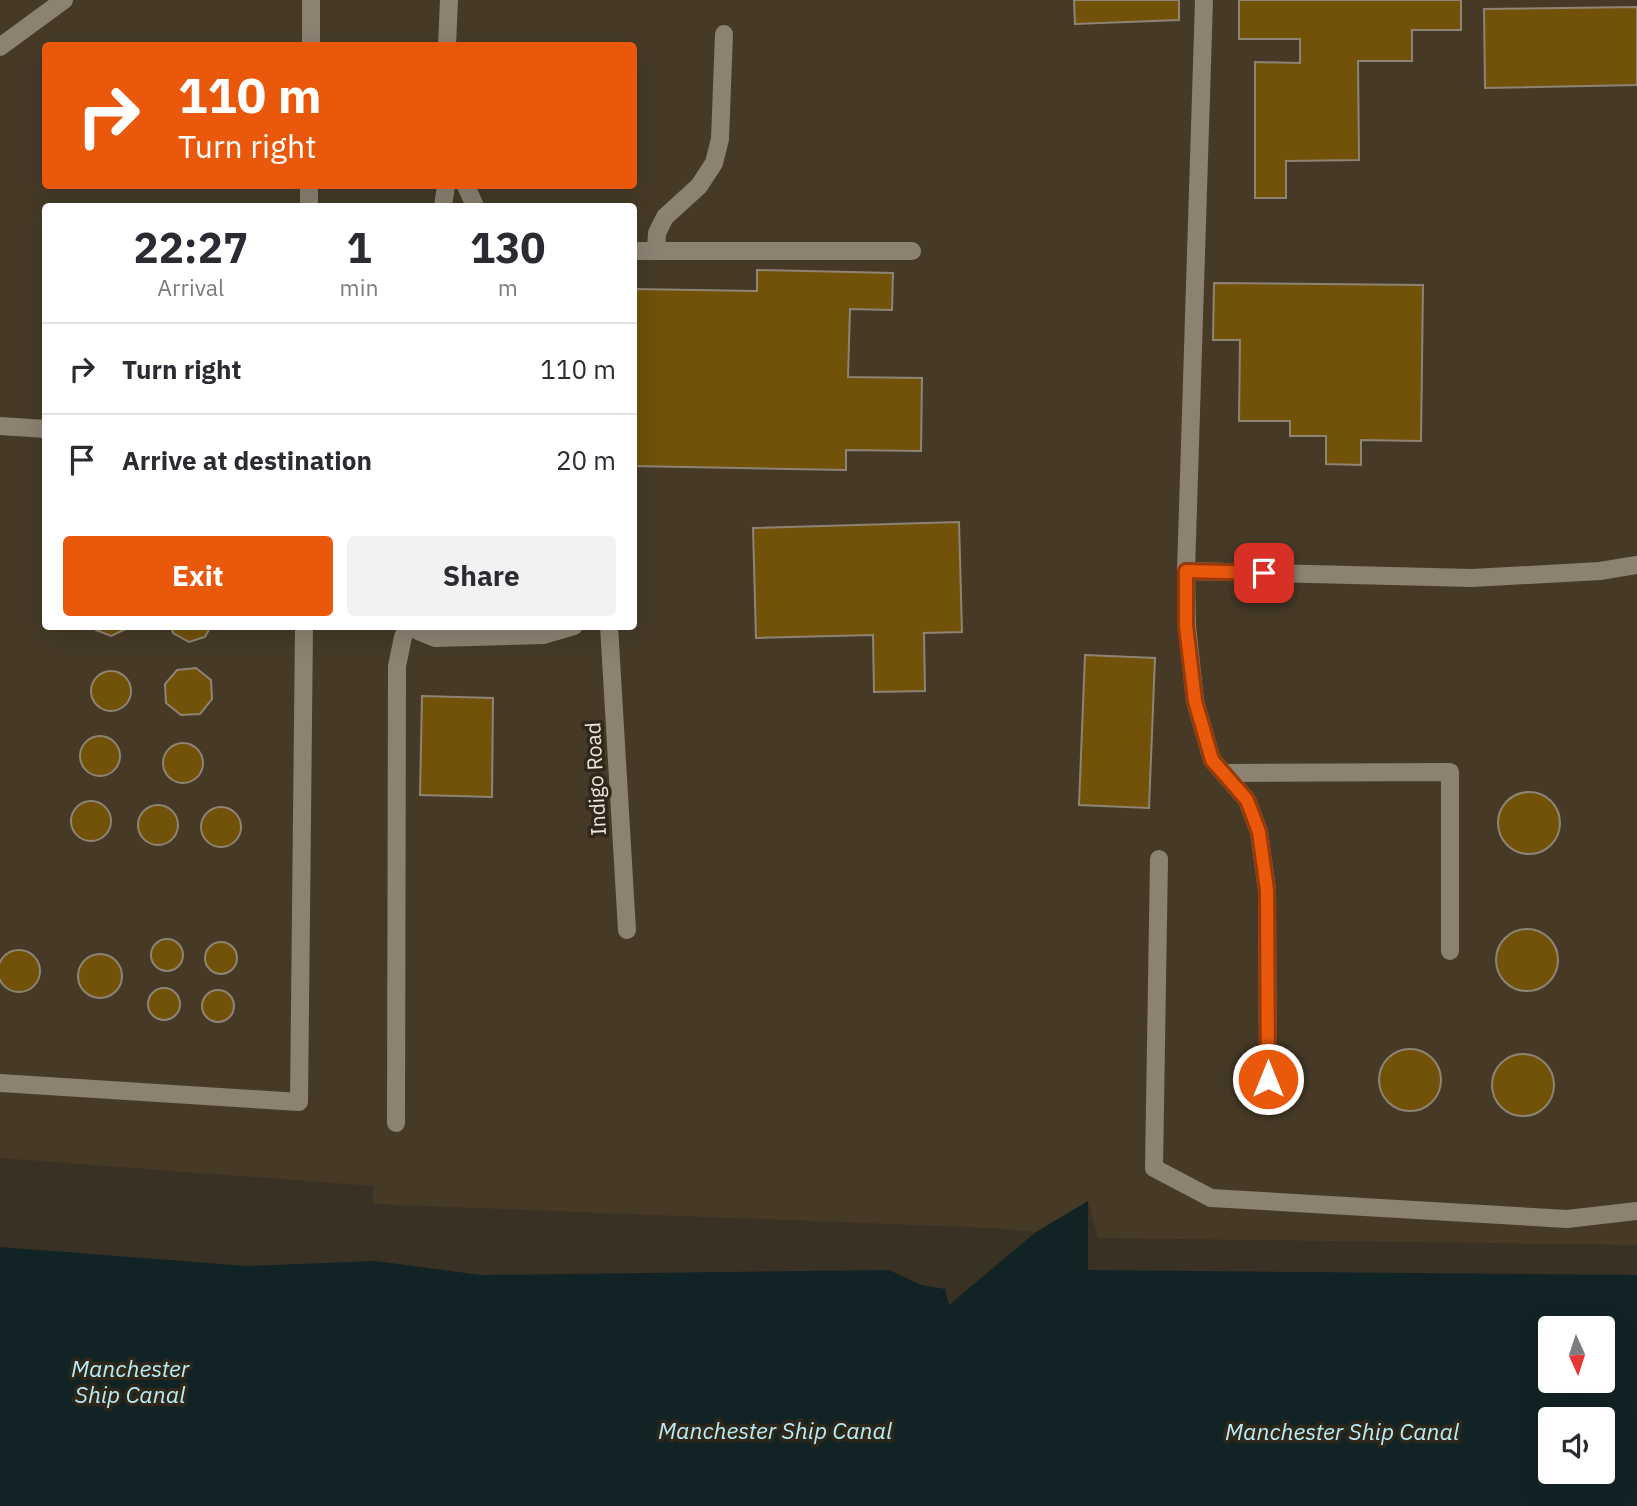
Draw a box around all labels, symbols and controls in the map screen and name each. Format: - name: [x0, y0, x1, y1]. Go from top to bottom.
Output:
- text: 110 m: [178, 63, 322, 126]
- icon: right: [63, 70, 154, 161]
- text: Turn right: [178, 125, 316, 167]
- text: 22:27: [133, 220, 248, 275]
- text: 1: [346, 220, 372, 275]
- text: 130: [470, 220, 546, 275]
- text: Arrival: [157, 272, 224, 302]
- text: min: [340, 272, 378, 302]
- text: m: [498, 272, 518, 302]
- icon: right: [63, 350, 101, 388]
- text: Turn right: [122, 352, 241, 386]
- text: 110 m: [540, 352, 616, 386]
- icon: arrive: [63, 441, 101, 479]
- text: Arrive at destination: [122, 443, 372, 477]
- text: 20 m: [556, 443, 616, 477]
- button: Exit: [63, 536, 333, 616]
- button: Share: [347, 536, 616, 616]
- pin: [1234, 543, 1294, 603]
- icon: arrive: [1245, 554, 1283, 592]
- street label: Indigo Road: [578, 721, 612, 837]
- position arrow: [1231, 1042, 1305, 1116]
- north arrow: [1538, 1316, 1615, 1393]
- map controls: [1538, 1316, 1615, 1484]
- water label: Manchester Ship Canal: [71, 1353, 190, 1409]
- button: sound: [1538, 1407, 1615, 1484]
- water label: Manchester Ship Canal: [658, 1415, 893, 1445]
- water label: Manchester Ship Canal: [1225, 1416, 1460, 1446]

